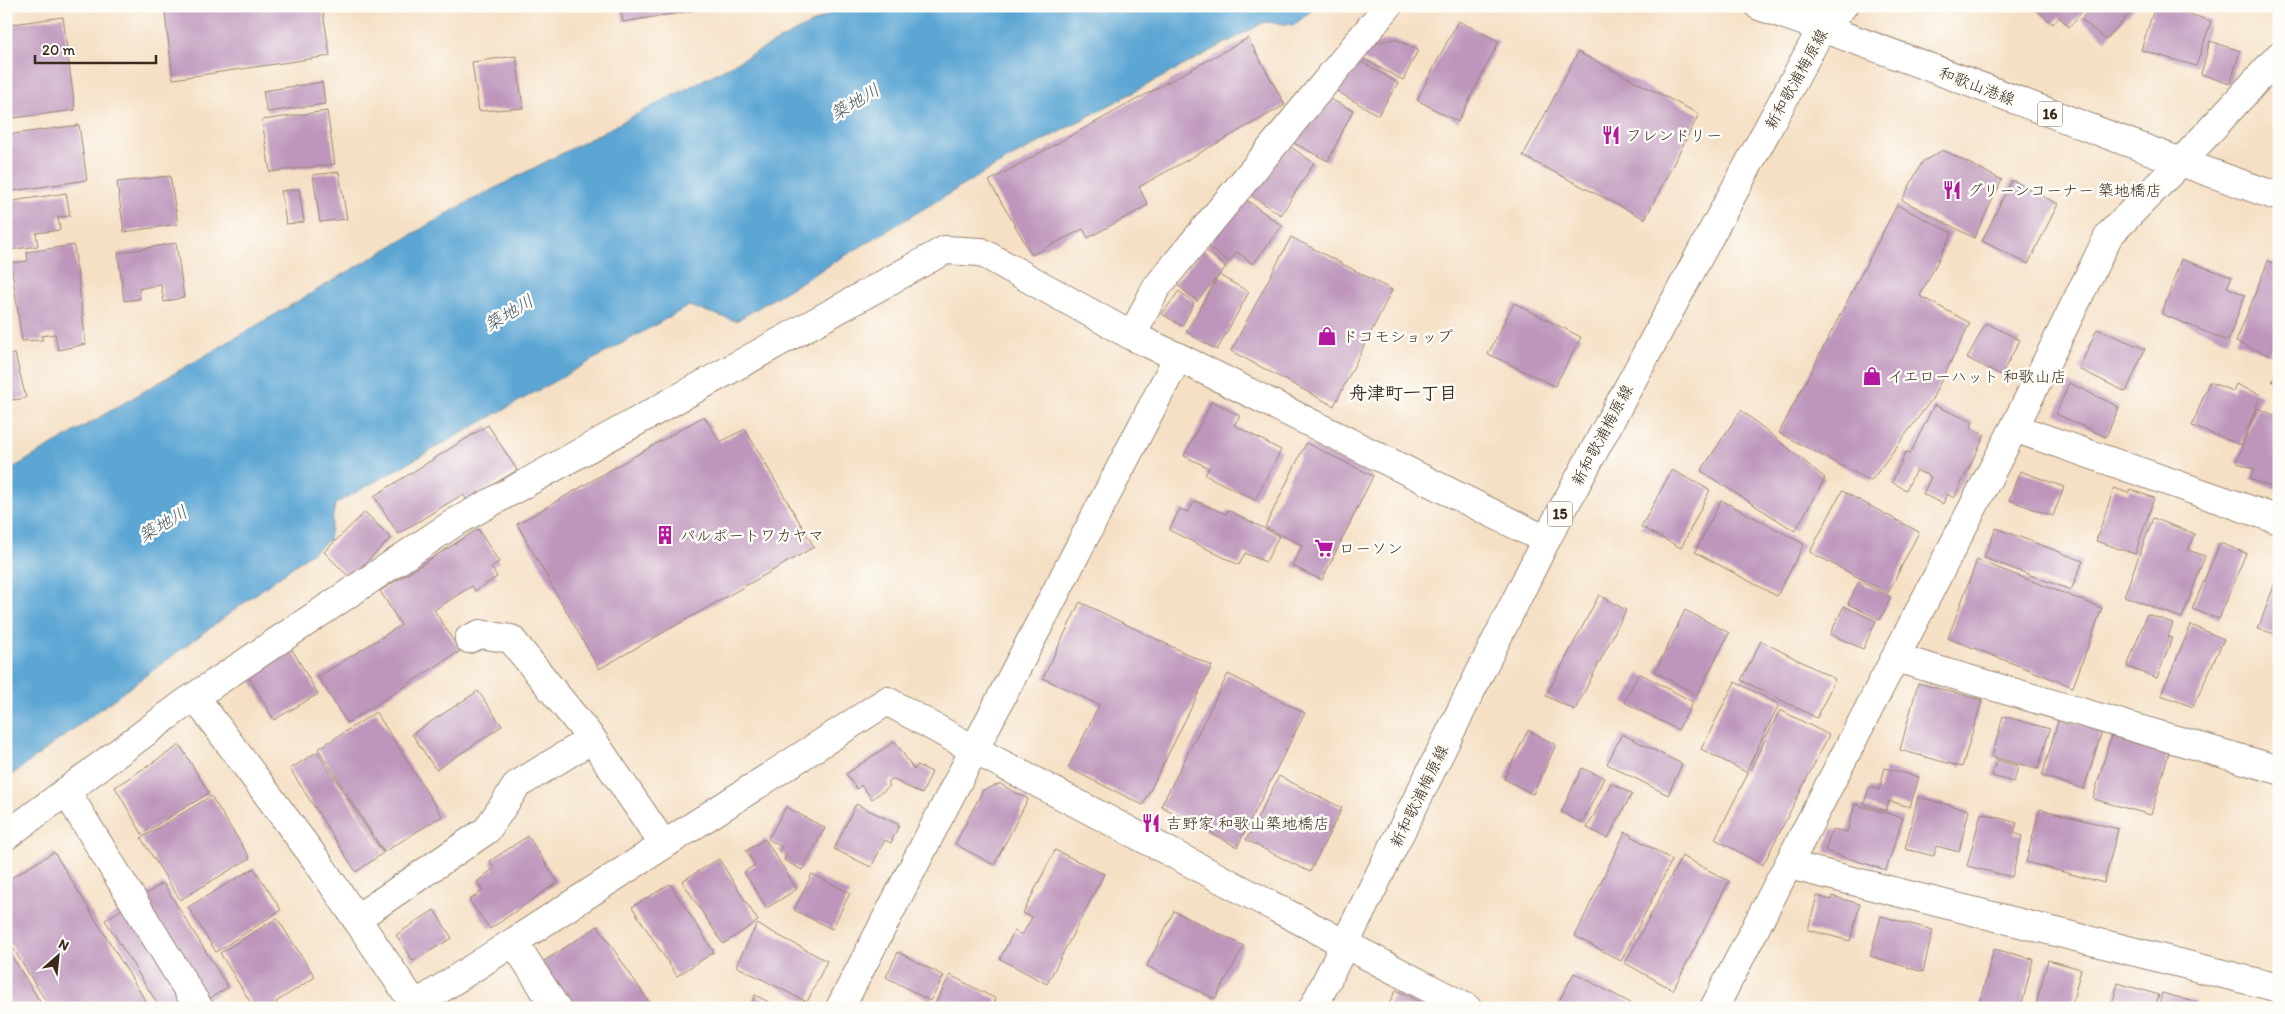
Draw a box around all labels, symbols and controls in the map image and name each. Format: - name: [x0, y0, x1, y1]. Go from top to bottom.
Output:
- street label: 新和歌浦梅原線: [1761, 25, 1831, 133]
- scale bar: [35, 32, 156, 64]
- text: 20 m: [42, 41, 76, 59]
- street label: 和歌山港線: [1936, 63, 2018, 109]
- water label: 築地川: [826, 79, 884, 125]
- road number: 16: [2038, 102, 2062, 126]
- restaurant icon: フレンドリー: [1600, 124, 1622, 146]
- place label: フレンドリー: [1626, 126, 1722, 145]
- restaurant icon: グリーンコーナー 築地橋店: [1941, 179, 1963, 201]
- place label: グリーンコーナー 築地橋店: [1967, 181, 2162, 200]
- water label: 築地川: [480, 290, 538, 336]
- shop icon: ドコモショップ: [1316, 325, 1338, 347]
- place label: ドコモショップ: [1342, 327, 1453, 346]
- shop icon: イエローハット 和歌山店: [1861, 365, 1883, 387]
- place label: イエローハット 和歌山店: [1887, 367, 2067, 386]
- street label: 新和歌浦梅原線: [1567, 381, 1637, 489]
- district label: 舟津町一丁目: [1349, 382, 1457, 404]
- water label: 築地川: [134, 501, 192, 547]
- road number: 15: [1548, 502, 1572, 526]
- building icon: パルポートワカヤマ: [654, 524, 676, 546]
- place label: パルポートワカヤマ: [680, 526, 824, 545]
- supermarket icon: ローソン: [1313, 537, 1335, 559]
- place label: ローソン: [1339, 539, 1403, 558]
- street label: 新和歌浦梅原線: [1386, 741, 1452, 851]
- restaurant icon: 吉野家 和歌山築地橋店: [1140, 812, 1162, 834]
- place label: 吉野家 和歌山築地橋店: [1166, 814, 1330, 833]
- north arrow: [32, 932, 82, 982]
- text: N: [56, 935, 72, 955]

